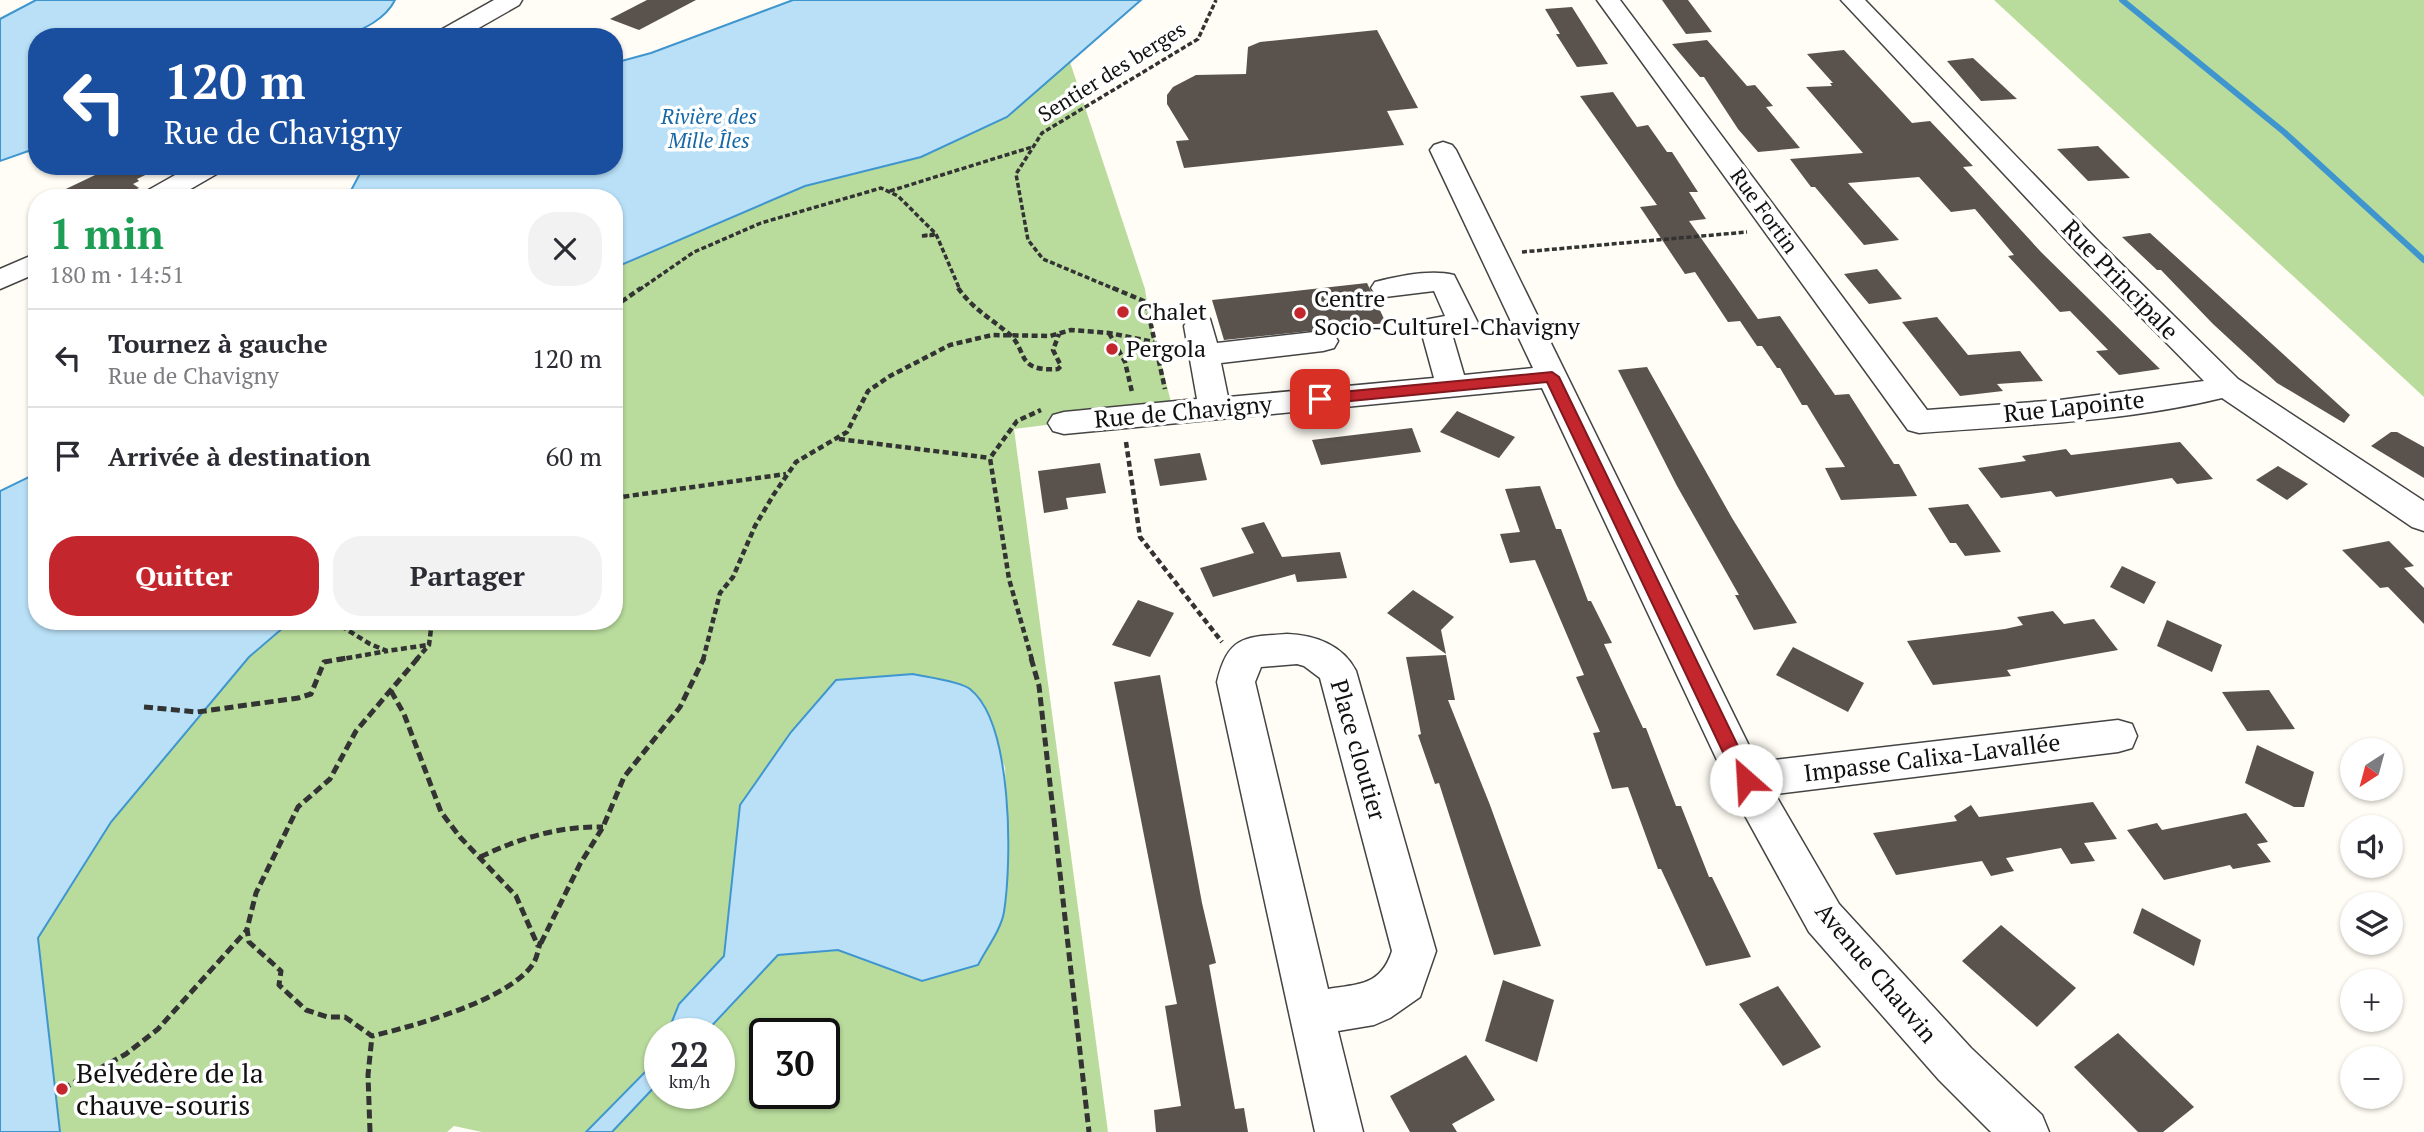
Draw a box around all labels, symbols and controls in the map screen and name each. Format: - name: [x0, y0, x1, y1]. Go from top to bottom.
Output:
- street label: Sentier des berges: [1032, 14, 1191, 128]
- text: 120 m: [164, 48, 306, 113]
- icon: left: [49, 56, 140, 147]
- water label: Rivière des Mille Îles: [660, 102, 757, 154]
- text: Rue de Chavigny: [164, 111, 402, 153]
- street label: Rue Fortin: [1724, 162, 1805, 259]
- text: 1 min: [49, 205, 164, 261]
- button: close: [528, 212, 602, 286]
- street label: Rue Principale: [2055, 212, 2186, 346]
- text: 180 m · 14:51: [49, 259, 184, 290]
- place label: Centre Socio-Culturel-Chavigny: [1314, 282, 1581, 342]
- place label: Chalet: [1137, 295, 1207, 327]
- marker: Chalet: [1115, 304, 1131, 320]
- marker: Centre Socio-Culturel-Chavigny: [1292, 305, 1308, 321]
- text: Tournez à gauche: [108, 326, 328, 360]
- place label: Pergola: [1126, 332, 1206, 364]
- icon: left: [49, 339, 87, 377]
- text: 120 m: [532, 341, 602, 375]
- marker: Pergola: [1104, 341, 1120, 357]
- text: Rue de Chavigny: [108, 360, 279, 391]
- pin: [1290, 369, 1350, 429]
- icon: arrive: [1301, 380, 1339, 418]
- street label: Rue Lapointe: [2002, 383, 2146, 429]
- street label: Rue de Chavigny: [1093, 387, 1274, 435]
- icon: arrive: [49, 437, 87, 475]
- text: Arrivée à destination: [108, 439, 371, 473]
- text: 60 m: [546, 439, 602, 473]
- button: Quitter: [49, 536, 319, 616]
- button: Partager: [333, 536, 602, 616]
- street label: Place cloutier: [1324, 676, 1395, 825]
- street label: Impasse Calixa-Lavallée: [1802, 725, 2062, 789]
- north arrow: [2340, 738, 2403, 802]
- map controls: [2340, 738, 2403, 1109]
- position arrow: [1709, 743, 1783, 817]
- button: sound: [2340, 815, 2403, 878]
- button: layers: [2340, 892, 2403, 955]
- street label: Avenue Chauvin: [1809, 896, 1945, 1049]
- button: +: [2340, 969, 2403, 1032]
- speed limit sign: 30: [749, 1018, 840, 1109]
- text: 22: [670, 1031, 709, 1077]
- button: −: [2340, 1046, 2403, 1109]
- place label: Belvédère de la chauve-souris: [76, 1054, 264, 1123]
- text: km/h: [669, 1069, 710, 1093]
- marker: Belvédère de la chauve-souris: [54, 1081, 70, 1097]

